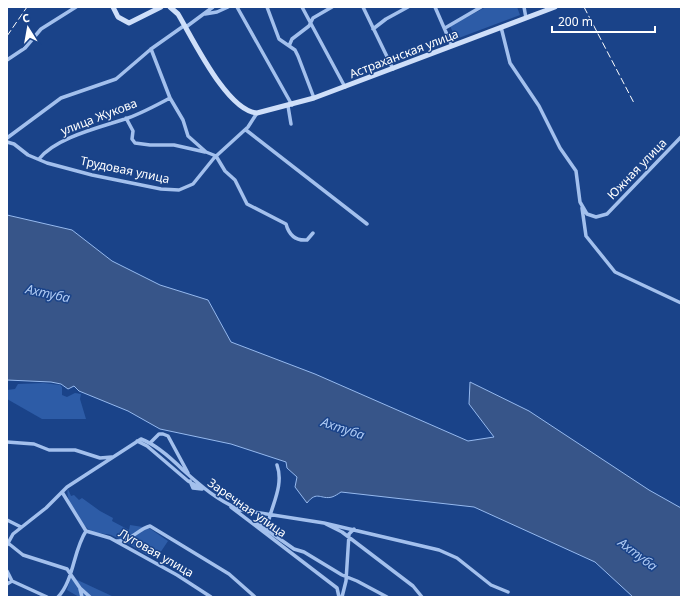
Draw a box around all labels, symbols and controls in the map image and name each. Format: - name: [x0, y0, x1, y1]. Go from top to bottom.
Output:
- north arrow: [8, 8, 48, 48]
- scale bar: [552, 8, 655, 34]
- text: С: [21, 10, 31, 26]
- text: 200 m: [558, 13, 593, 30]
- street label: Астраханская улица: [347, 25, 461, 82]
- street label: улица Жукова: [58, 94, 140, 139]
- street label: Южная улица: [603, 134, 670, 203]
- street label: Трудовая улица: [79, 152, 171, 187]
- water label: Ахтуба: [23, 279, 72, 307]
- water label: Ахтуба: [318, 412, 368, 444]
- street label: Заречная улица: [205, 474, 290, 541]
- street label: Луговая улица: [116, 524, 197, 581]
- water label: Ахтуба: [614, 533, 662, 575]

